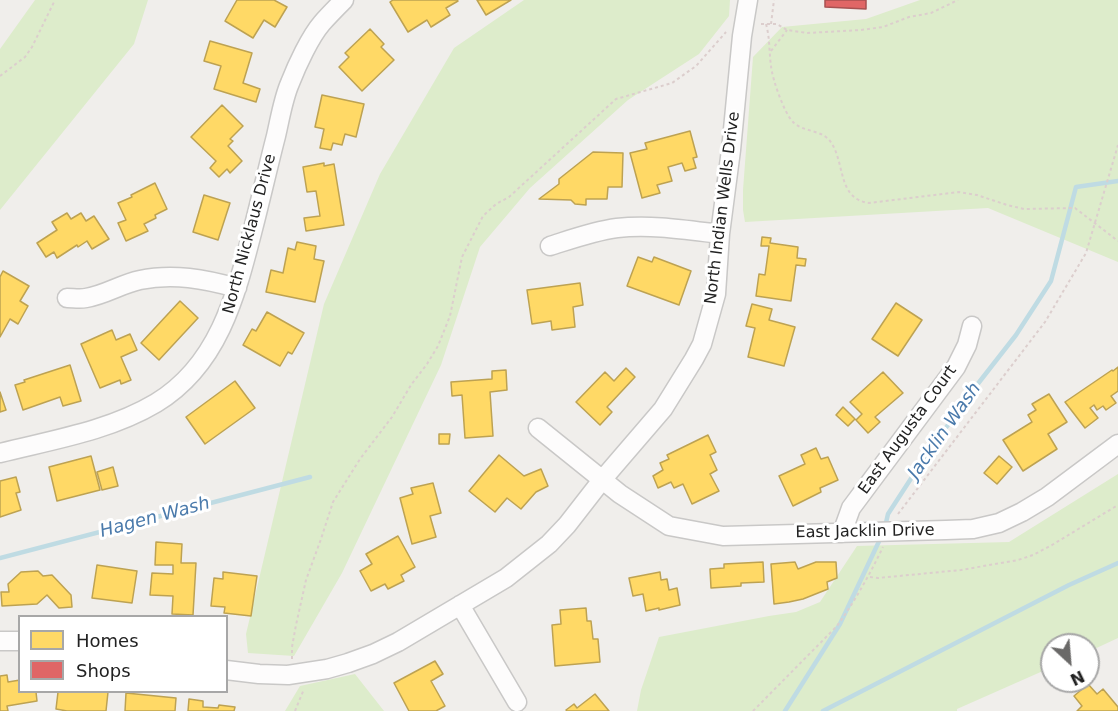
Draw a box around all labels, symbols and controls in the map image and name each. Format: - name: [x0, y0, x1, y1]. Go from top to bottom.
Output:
- street label: North Indian Wells Drive: [702, 111, 744, 305]
- street label: North Nicklaus Drive: [219, 152, 281, 316]
- street label: East Augusta Court: [855, 362, 961, 498]
- water label: Jacklin Wash: [904, 379, 986, 483]
- water label: Hagen Wash: [98, 493, 212, 543]
- street label: East Jacklin Drive: [795, 521, 935, 543]
- legend: [18, 615, 228, 693]
- text: Homes: [76, 630, 139, 651]
- north arrow: [1040, 633, 1100, 693]
- text: Shops: [76, 660, 131, 681]
- text: N: [1067, 666, 1087, 689]

